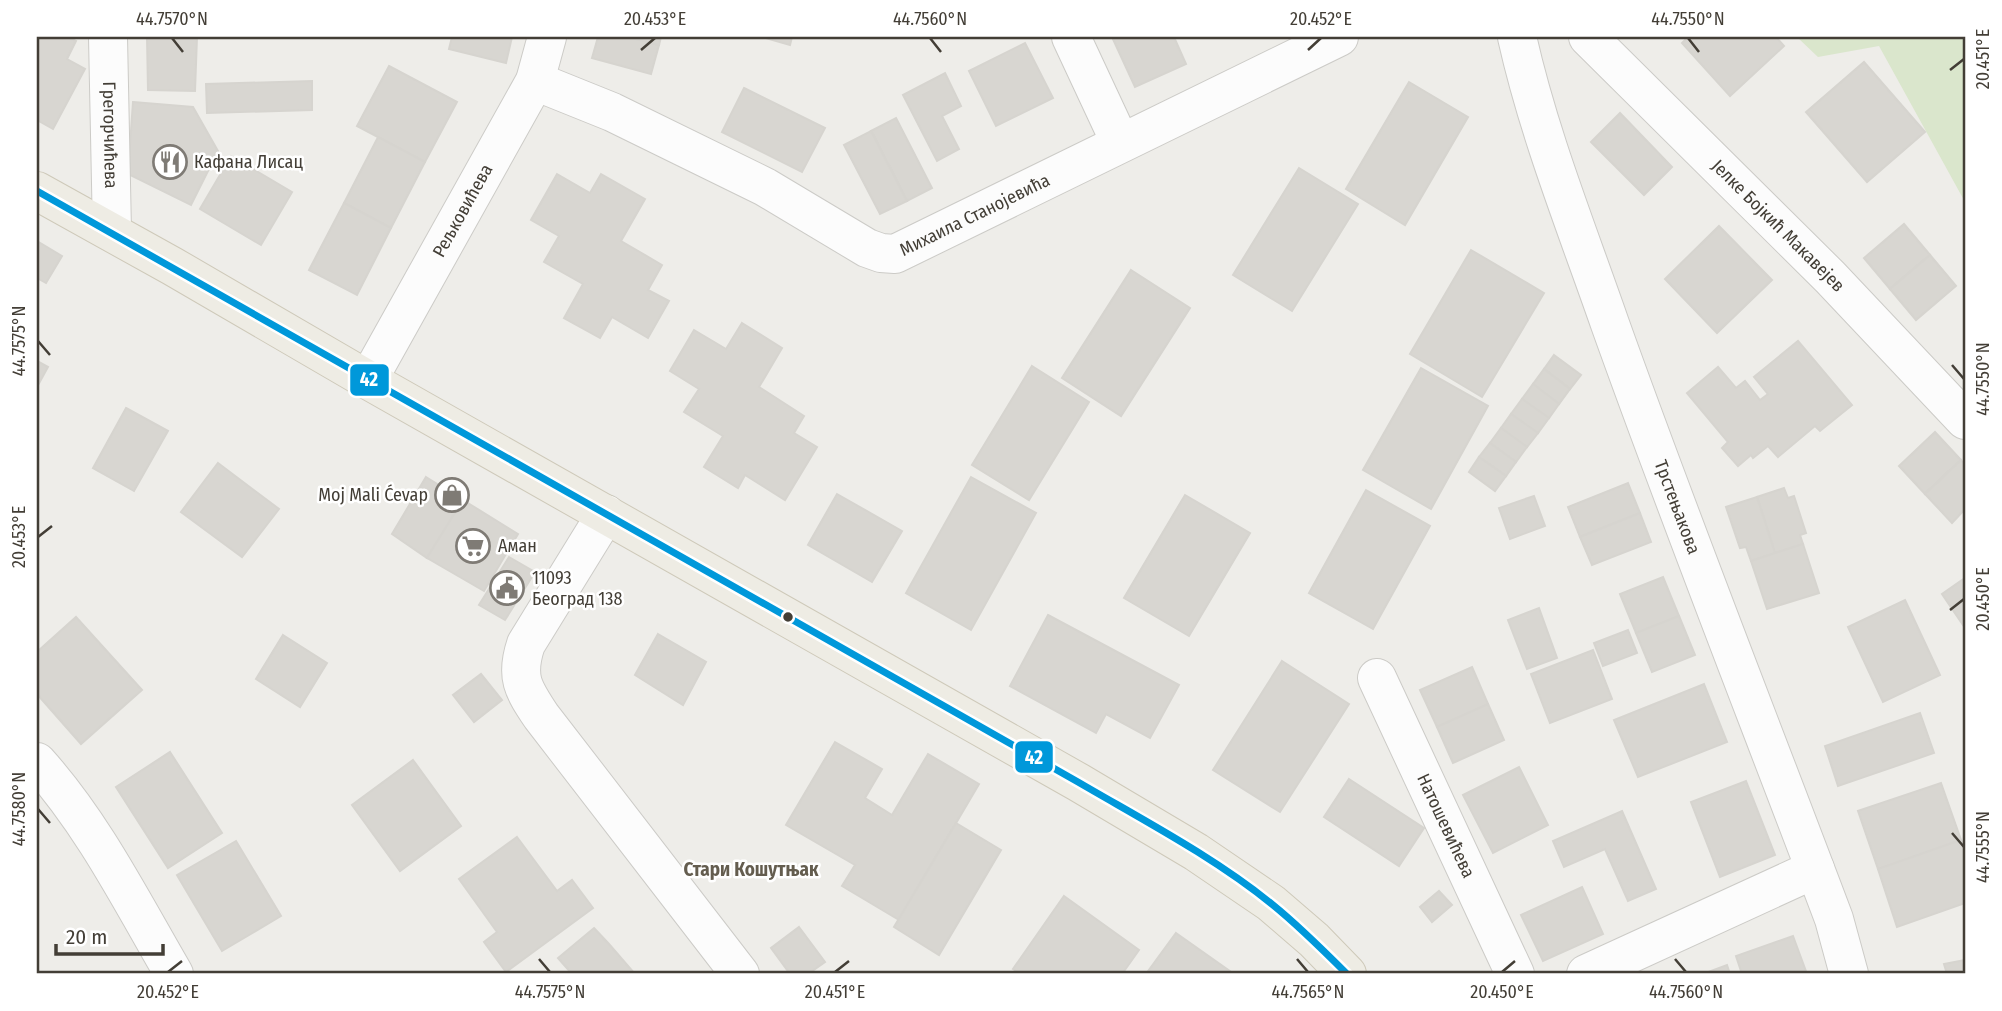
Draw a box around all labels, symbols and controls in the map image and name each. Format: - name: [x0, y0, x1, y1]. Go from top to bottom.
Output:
- text: 44.7570°N: [136, 8, 208, 30]
- text: 20.453°E: [624, 8, 686, 30]
- text: 44.7560°N: [893, 8, 967, 30]
- text: 20.452°E: [1290, 8, 1352, 30]
- text: 44.7550°N: [1651, 8, 1725, 30]
- text: 20.451°E: [1972, 29, 1994, 89]
- street label: Грегорчићева: [98, 81, 122, 189]
- restaurant icon: Кафана Лисац: [151, 143, 189, 181]
- place label: Кафана Лисац: [194, 151, 303, 173]
- street label: Јелке Бојкић Макавејев: [1707, 155, 1849, 297]
- street label: Рељковићева: [428, 160, 497, 261]
- street label: Михаила Станојевића: [896, 169, 1054, 261]
- text: 44.7575°N: [8, 306, 30, 376]
- text: 44.7550°N: [1972, 342, 1994, 416]
- line badge: 42: [349, 363, 390, 397]
- text: 42: [360, 368, 378, 391]
- street label: Трстењакова: [1650, 457, 1705, 557]
- shop icon: Moj Mali Ćevap: [433, 476, 471, 514]
- place label: Moj Mali Ćevap: [318, 484, 428, 506]
- text: 20.453°E: [8, 506, 30, 568]
- supermarket icon: Аман: [454, 527, 492, 565]
- place label: Аман: [498, 535, 537, 557]
- place label: 11093 Београд 138: [532, 567, 622, 610]
- text: 20.450°E: [1972, 567, 1994, 631]
- public building icon: 11093 Београд 138: [488, 569, 526, 607]
- unlabelled marker: [781, 610, 795, 624]
- line badge: 42: [1014, 740, 1054, 774]
- text: 42: [1025, 746, 1043, 769]
- street label: Натошевићева: [1412, 770, 1480, 881]
- text: 44.7580°N: [8, 772, 30, 846]
- text: 44.7555°N: [1972, 811, 1994, 883]
- district label: Стари Кошутњак: [684, 858, 819, 881]
- scale bar: [56, 913, 163, 957]
- text: 20 m: [66, 924, 107, 950]
- text: 20.452°E: [137, 981, 199, 1003]
- text: 44.7575°N: [515, 981, 585, 1003]
- text: 20.451°E: [805, 981, 865, 1003]
- text: 44.7565°N: [1272, 981, 1344, 1003]
- text: 20.450°E: [1470, 981, 1534, 1003]
- text: 44.7560°N: [1649, 981, 1723, 1003]

